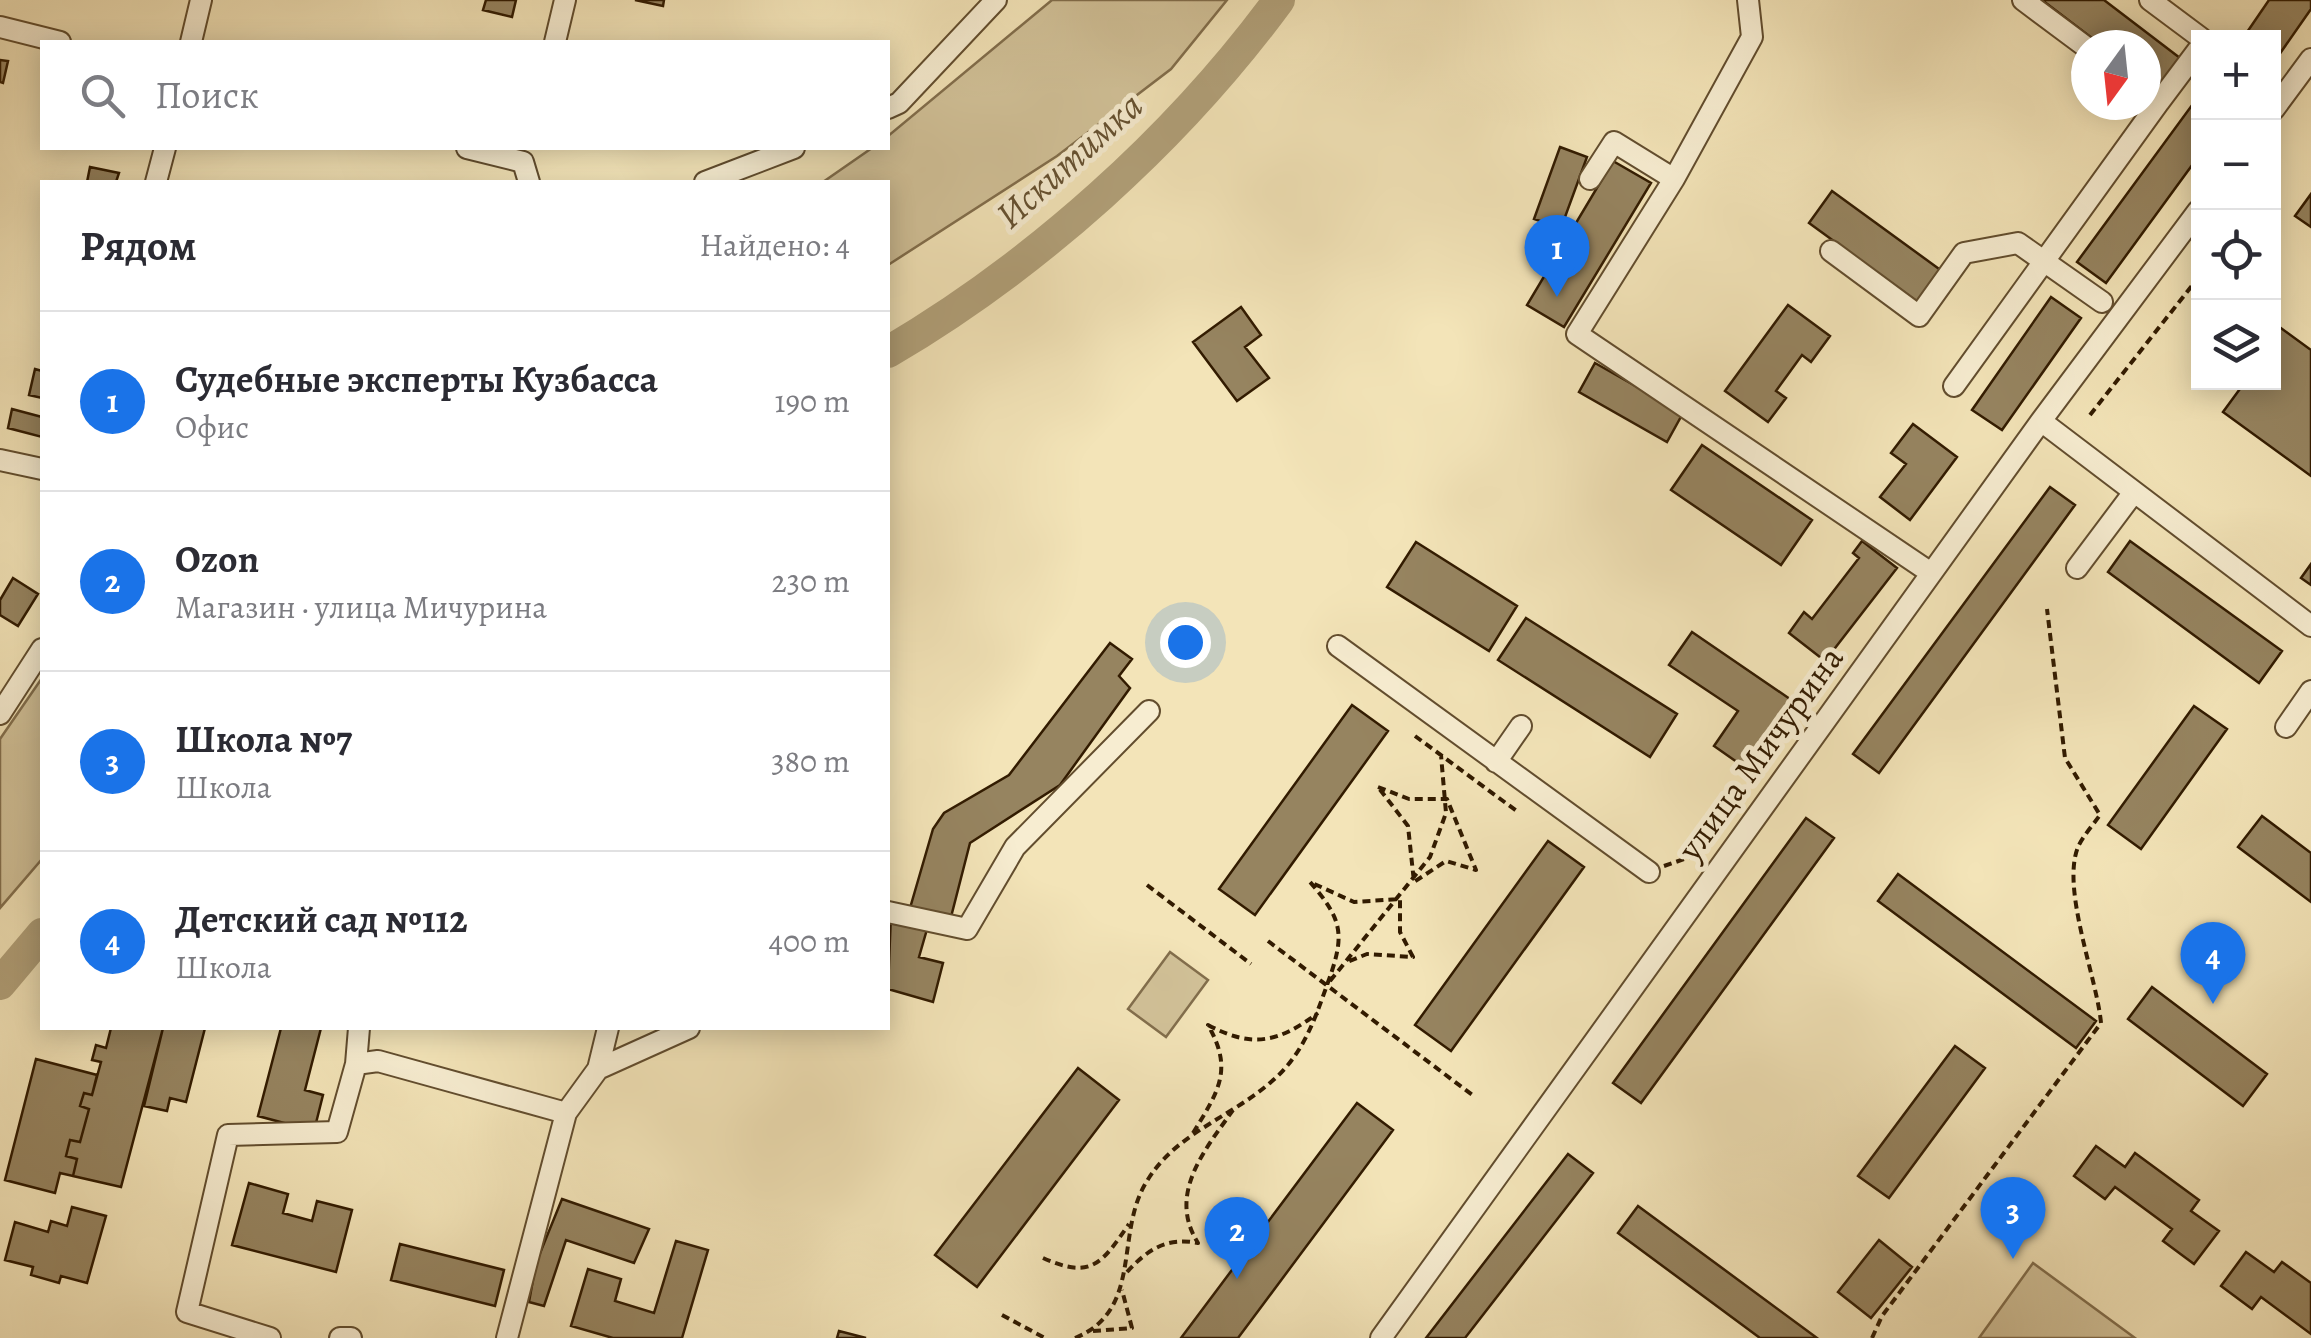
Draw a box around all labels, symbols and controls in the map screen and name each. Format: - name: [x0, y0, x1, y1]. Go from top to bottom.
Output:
- north arrow: [2071, 30, 2161, 120]
- map controls: [2191, 30, 2281, 390]
- button: +: [2191, 30, 2281, 120]
- search box: [40, 40, 890, 150]
- icon: search: [75, 68, 130, 123]
- text: Поиск: [155, 69, 259, 121]
- water label: Искитимка: [984, 80, 1154, 240]
- button: −: [2191, 120, 2281, 210]
- button: locate: [2191, 210, 2281, 300]
- pin: 1: [1524, 214, 1590, 297]
- text: Рядом: [80, 217, 197, 274]
- text: Найдено: 4: [699, 223, 850, 267]
- button: layers: [2191, 300, 2281, 390]
- text: Судебные эксперты Кузбасса: [175, 353, 658, 405]
- text: 1: [107, 379, 118, 423]
- text: 190 m: [774, 379, 850, 423]
- text: Офис: [175, 405, 249, 449]
- text: Ozon: [175, 533, 259, 585]
- text: 2: [105, 559, 120, 603]
- text: 230 m: [771, 559, 850, 603]
- text: Магазин · улица Мичурина: [175, 585, 547, 629]
- your location: [1160, 617, 1211, 668]
- street label: улица Мичурина: [1665, 636, 1854, 871]
- text: Школа №7: [175, 713, 352, 765]
- text: 3: [106, 739, 119, 783]
- text: 380 m: [771, 739, 850, 783]
- text: Школа: [175, 765, 272, 809]
- text: Детский сад №112: [175, 893, 468, 945]
- text: 4: [105, 919, 120, 963]
- text: 400 m: [768, 919, 850, 963]
- pin: 4: [2180, 922, 2246, 1004]
- text: Школа: [175, 945, 272, 989]
- pin: 3: [1980, 1176, 2046, 1259]
- pin: 2: [1204, 1196, 1270, 1279]

